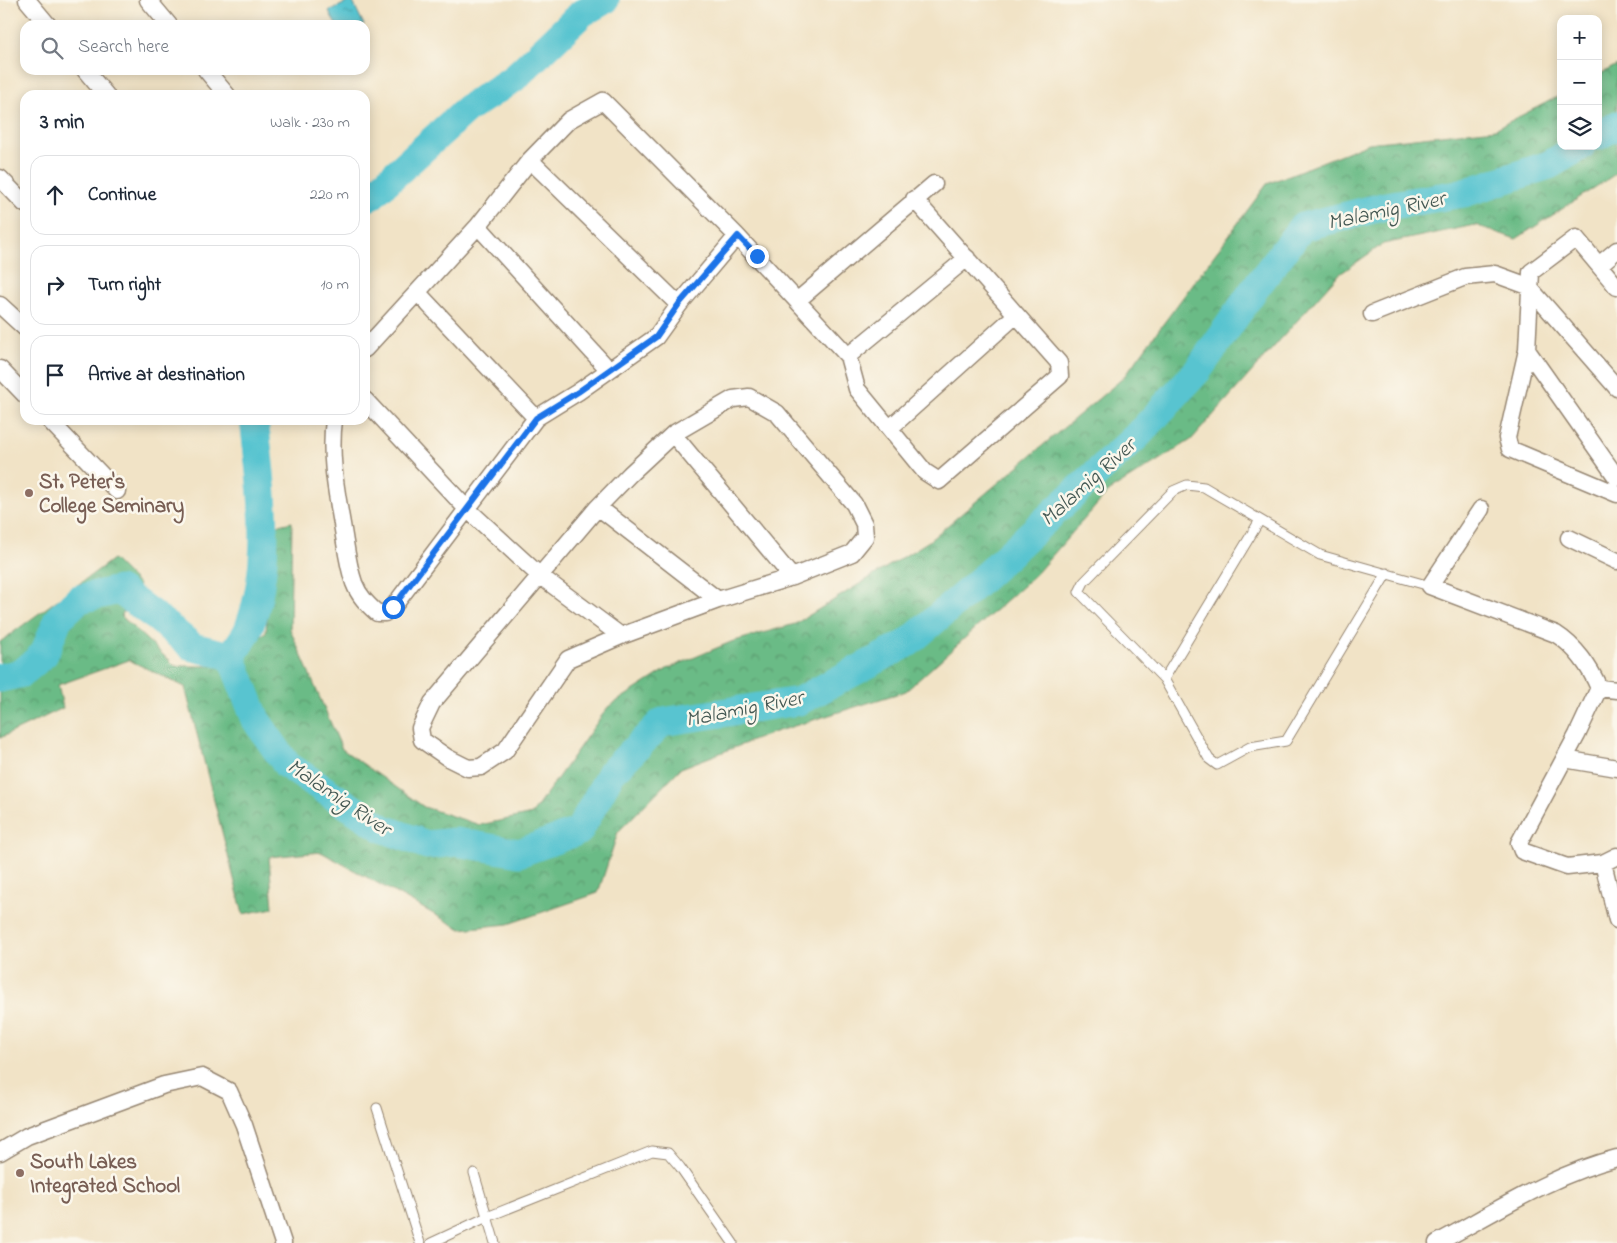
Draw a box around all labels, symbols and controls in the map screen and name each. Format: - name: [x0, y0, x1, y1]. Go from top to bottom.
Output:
- map controls: [1557, 15, 1602, 150]
- button: +: [1557, 15, 1602, 60]
- search box: [20, 20, 370, 75]
- icon: search: [38, 34, 66, 62]
- text: Search here: [78, 34, 169, 61]
- button: −: [1557, 60, 1602, 105]
- button: layers: [1557, 105, 1602, 150]
- text: 3 min: [40, 108, 84, 138]
- text: Walk · 230 m: [270, 111, 350, 135]
- icon: ahead: [41, 181, 69, 209]
- text: Continue: [88, 182, 156, 209]
- text: 220 m: [310, 183, 349, 207]
- water label: Malamig River: [1325, 183, 1451, 240]
- route end: [746, 245, 769, 268]
- icon: right: [41, 271, 69, 299]
- text: Turn right: [88, 272, 161, 299]
- text: 10 m: [321, 273, 349, 297]
- icon: arrive: [41, 361, 69, 389]
- text: Arrive at destination: [88, 362, 245, 389]
- water label: Malamig River: [1034, 429, 1146, 535]
- place label: St. Peter's College Seminary: [39, 468, 185, 524]
- marker: St. Peter's College Seminary: [23, 487, 35, 499]
- route start: [382, 596, 405, 619]
- water label: Malamig River: [683, 682, 809, 737]
- water label: Malamig River: [280, 752, 399, 847]
- place label: South Lakes Integrated School: [30, 1148, 181, 1204]
- marker: South Lakes Integrated School: [14, 1167, 26, 1179]

